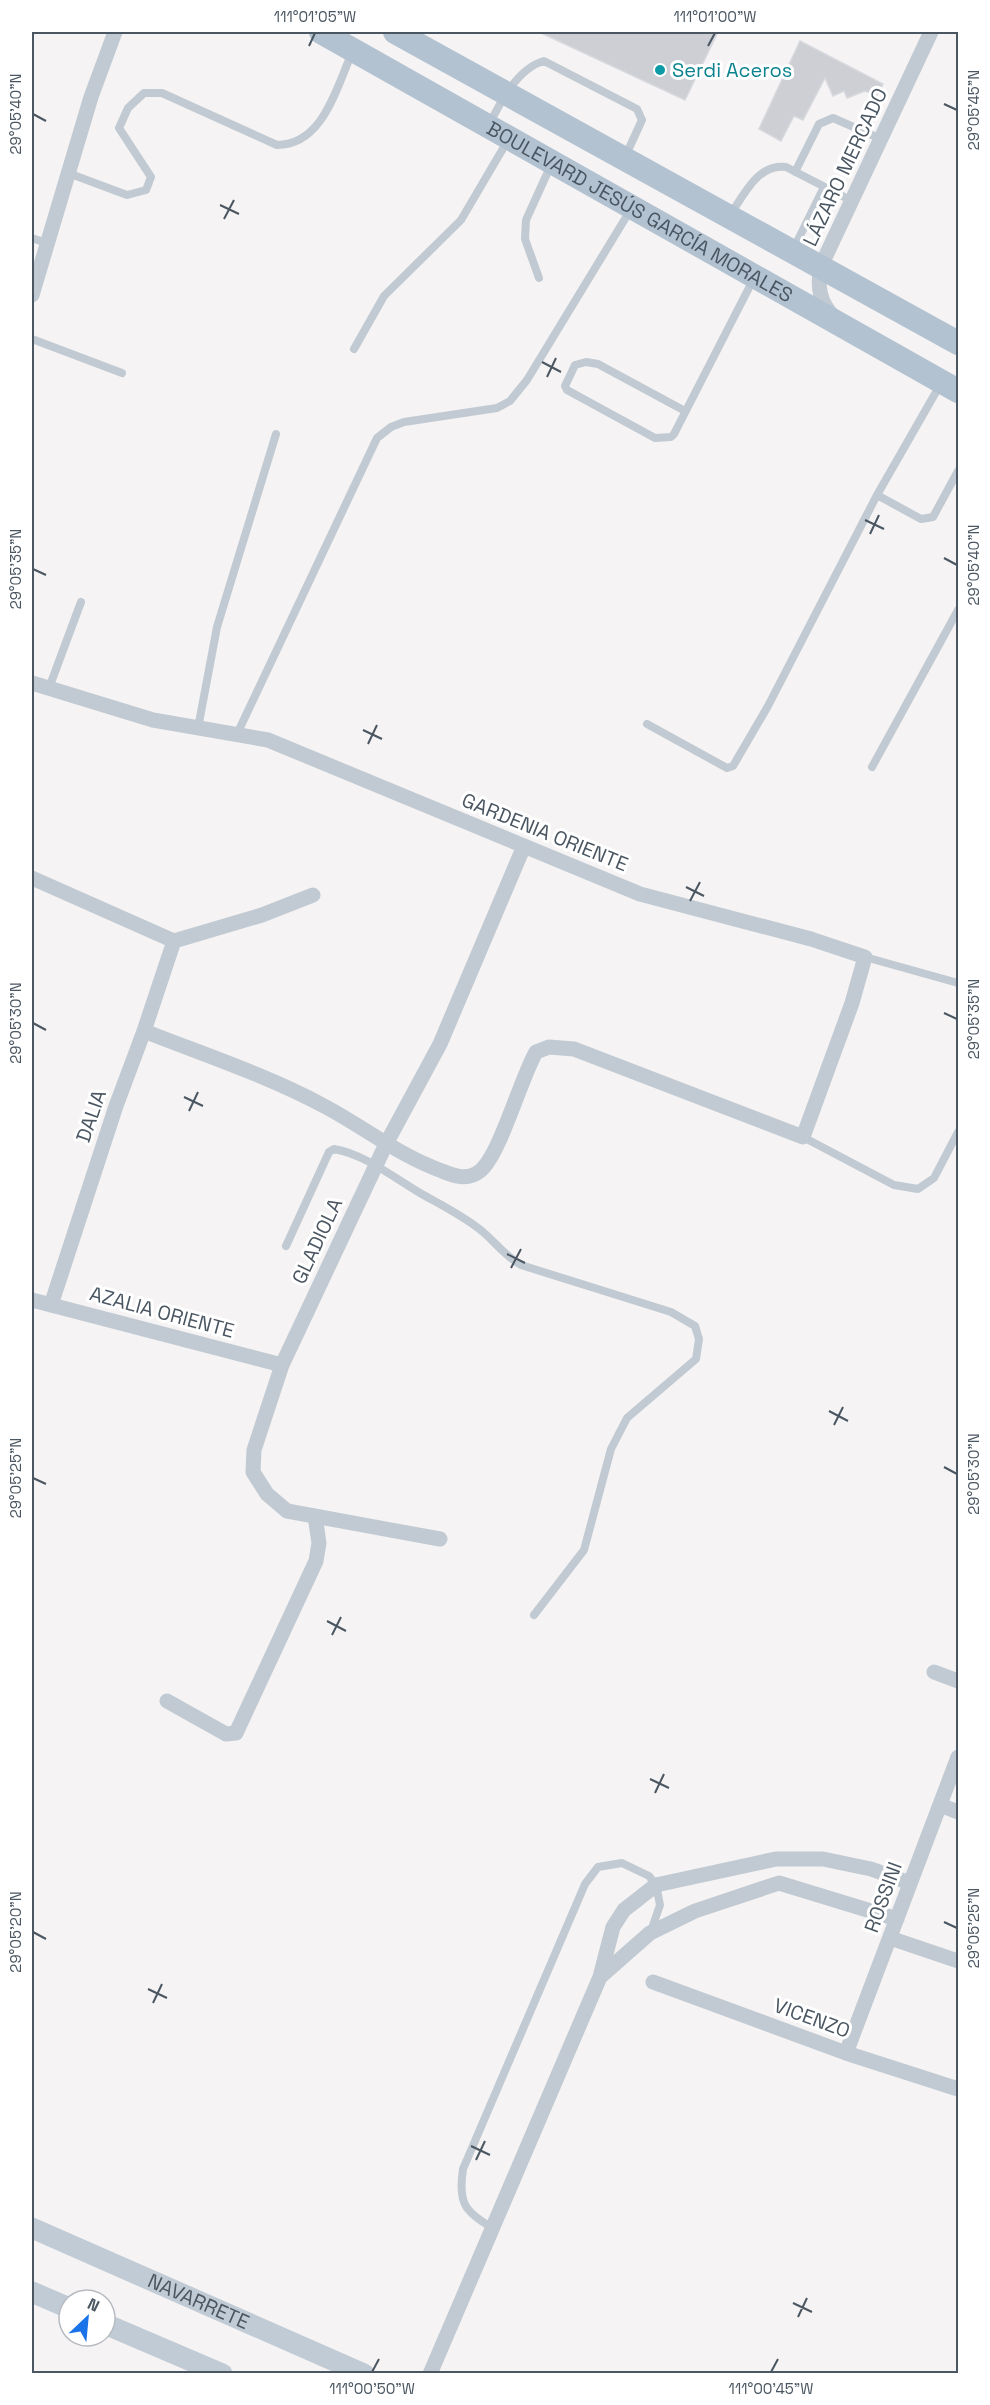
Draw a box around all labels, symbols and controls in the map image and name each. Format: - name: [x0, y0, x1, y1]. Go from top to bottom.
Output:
- text: 111°01'05"W: [274, 7, 356, 26]
- text: 111°01'00"W: [674, 7, 756, 26]
- place label: Serdi Aceros: [672, 57, 792, 83]
- marker: Serdi Aceros: [653, 63, 667, 77]
- text: 29°05'45"N: [964, 70, 983, 150]
- text: 29°05'40"N: [6, 74, 25, 154]
- street label: LÁZARO MERCADO: [797, 84, 893, 250]
- street label: BOULEVARD JESÚS GARCÍA MORALES: [482, 115, 798, 308]
- text: 29°05'40"N: [964, 525, 983, 605]
- text: 29°05'35"N: [6, 529, 25, 609]
- street label: GARDENIA ORIENTE: [458, 787, 632, 877]
- text: 29°05'35"N: [964, 979, 983, 1059]
- text: 29°05'30"N: [6, 982, 25, 1064]
- street label: DALIA: [70, 1086, 112, 1146]
- street label: GLADIOLA: [286, 1194, 348, 1288]
- street label: AZALIA ORIENTE: [87, 1280, 237, 1344]
- text: 29°05'30"N: [964, 1433, 983, 1515]
- text: 29°05'25"N: [6, 1438, 25, 1518]
- street label: ROSSINI: [858, 1858, 908, 1936]
- text: 29°05'25"N: [964, 1888, 983, 1968]
- text: 29°05'20"N: [6, 1891, 25, 1973]
- street label: VICENZO: [770, 1992, 854, 2044]
- street label: NAVARRETE: [144, 2268, 253, 2335]
- north arrow: [57, 2288, 117, 2348]
- text: N: [84, 2293, 103, 2317]
- text: 111°00'50"W: [329, 2379, 415, 2398]
- text: 111°00'45"W: [729, 2379, 813, 2398]

